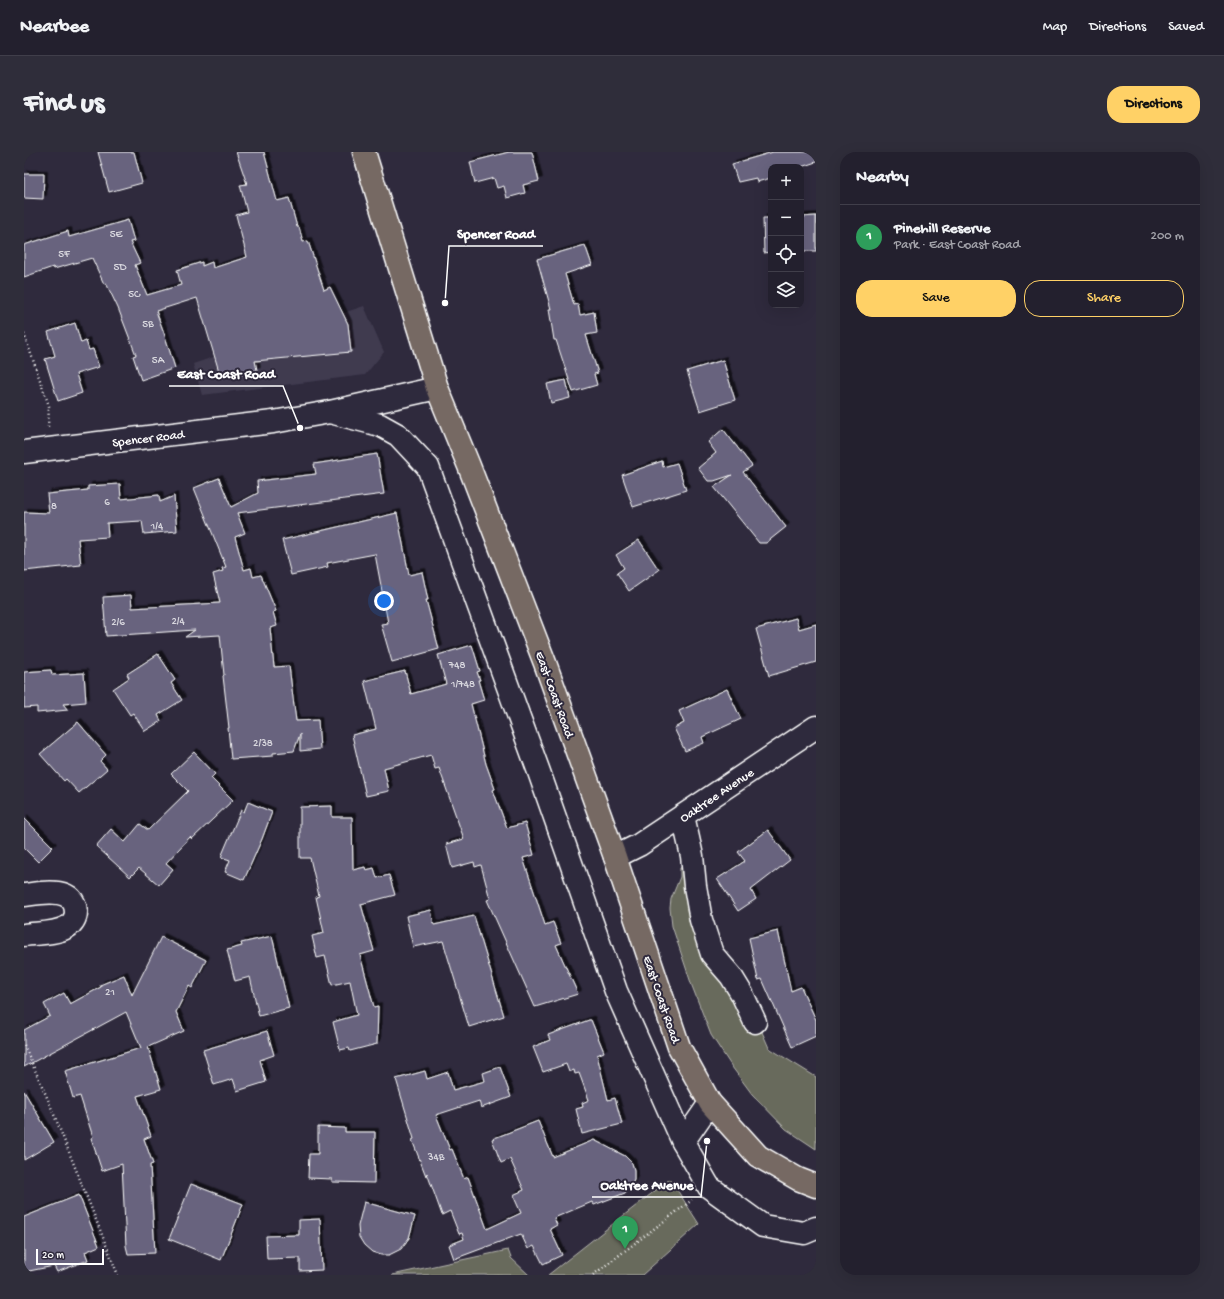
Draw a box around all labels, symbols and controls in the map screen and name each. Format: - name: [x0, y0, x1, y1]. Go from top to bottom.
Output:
- text: Nearbee: [20, 16, 89, 39]
- text: Map: [1043, 19, 1067, 36]
- text: Directions: [1089, 19, 1146, 36]
- text: Saved: [1168, 19, 1204, 36]
- button: Directions: [1107, 86, 1200, 123]
- text: Find us: [24, 88, 104, 121]
- map controls: [768, 164, 804, 308]
- button: +: [768, 164, 804, 200]
- text: Nearby: [856, 168, 909, 188]
- button: −: [768, 200, 804, 236]
- callout: Spencer Road: [449, 220, 543, 246]
- text: Pinehill Reserve: [894, 220, 990, 238]
- text: Spencer Road: [457, 227, 537, 244]
- house number: 5E: [110, 229, 123, 241]
- text: 1: [866, 229, 872, 244]
- text: 200 m: [1151, 229, 1184, 244]
- button: locate: [768, 236, 804, 272]
- text: Park · East Coast Road: [894, 238, 1020, 253]
- house number: 5F: [58, 249, 71, 261]
- house number: 5D: [114, 262, 127, 274]
- button: layers: [768, 272, 804, 308]
- button: Save: [856, 280, 1016, 317]
- button: Share: [1024, 280, 1184, 317]
- house number: 5C: [128, 289, 141, 301]
- house number: 5B: [142, 319, 154, 331]
- house number: 5A: [152, 355, 165, 367]
- callout: East Coast Road: [169, 360, 283, 386]
- text: East Coast Road: [177, 367, 277, 384]
- street label: Spencer Road: [111, 427, 187, 451]
- house number: 6: [104, 497, 110, 509]
- house number: 8: [51, 501, 57, 513]
- house number: 1/4: [150, 521, 164, 533]
- your location: [374, 591, 394, 611]
- house number: 2/4: [171, 616, 185, 628]
- house number: 2/6: [111, 617, 125, 629]
- street label: East Coast Road: [531, 649, 577, 741]
- house number: 748: [448, 660, 465, 672]
- house number: 1/748: [450, 679, 475, 691]
- house number: 2/38: [253, 738, 273, 750]
- street label: Oaktree Avenue: [677, 766, 758, 826]
- street label: East Coast Road: [639, 954, 683, 1047]
- house number: 21: [105, 987, 115, 999]
- house number: 34B: [427, 1152, 445, 1164]
- callout: Oaktree Avenue: [592, 1171, 701, 1197]
- text: Oaktree Avenue: [601, 1178, 694, 1195]
- pin: 1: [612, 1216, 638, 1249]
- scale bar: [36, 1247, 104, 1266]
- text: 20 m: [42, 1250, 64, 1262]

